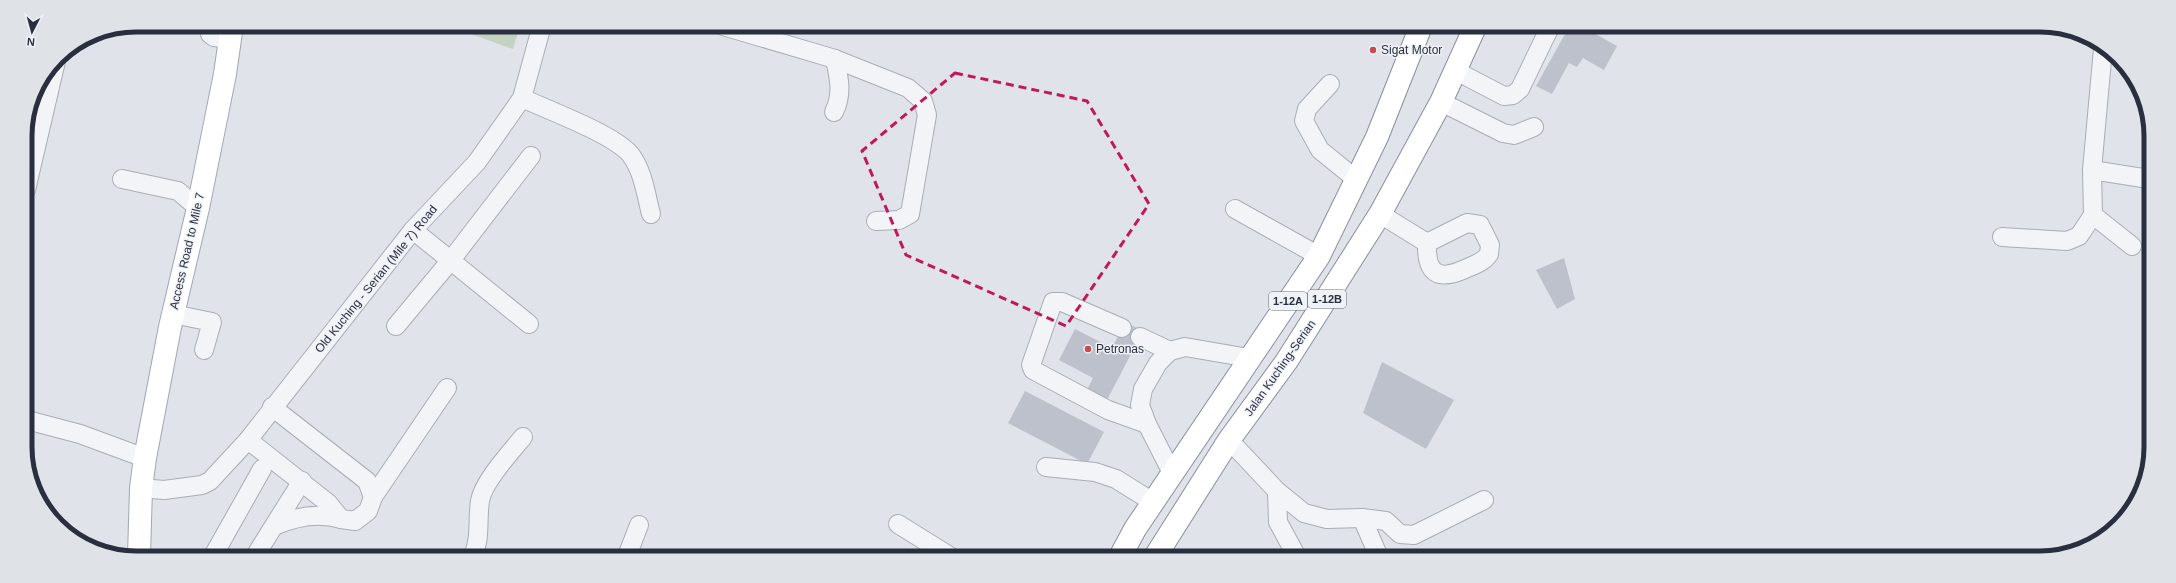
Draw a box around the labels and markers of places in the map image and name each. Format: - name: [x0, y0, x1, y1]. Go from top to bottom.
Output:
- place label: Sigat Motor: [1381, 43, 1442, 57]
- marker: Sigat Motor: [1368, 45, 1378, 55]
- place label: Petronas: [1096, 342, 1144, 356]
- marker: Petronas: [1083, 344, 1093, 354]

